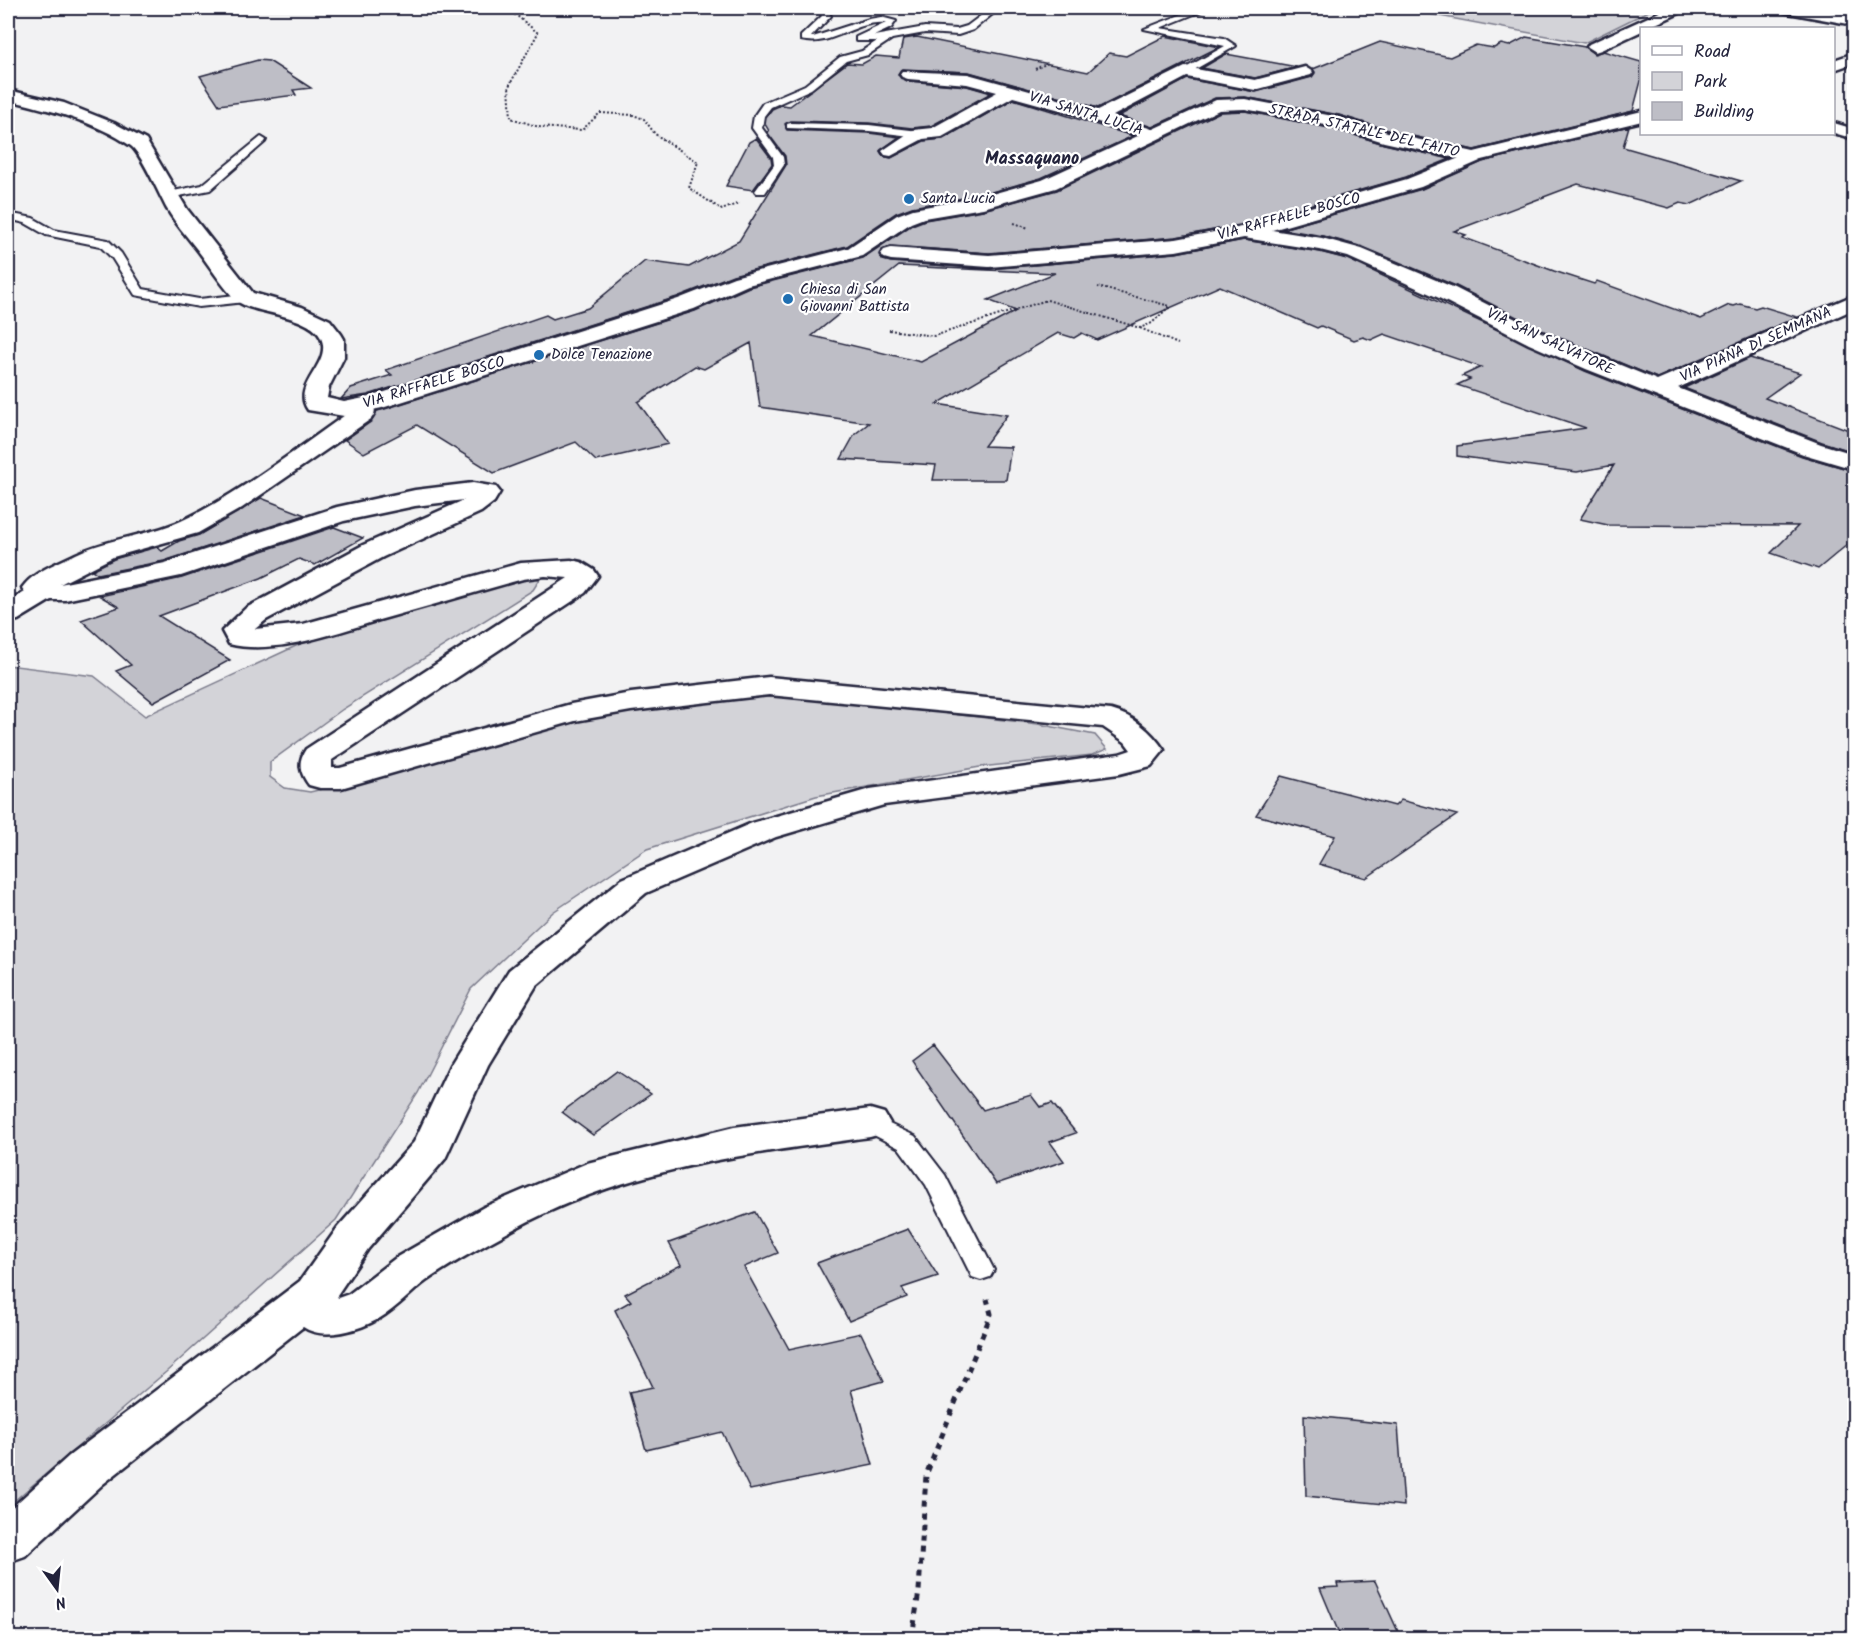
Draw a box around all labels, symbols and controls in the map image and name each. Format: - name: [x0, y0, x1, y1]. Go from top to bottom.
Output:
- legend: [1640, 27, 1835, 135]
- text: Road: [1694, 38, 1731, 67]
- text: Park: [1694, 68, 1727, 97]
- street label: VIA SANTA LUCIA: [1026, 85, 1146, 143]
- street label: STRADA STATALE DEL FAITO: [1266, 97, 1462, 165]
- text: Building: [1694, 98, 1754, 127]
- district label: Massaquano: [985, 145, 1079, 174]
- street label: VIA RAFFAELE BOSCO: [1215, 186, 1363, 248]
- place label: Santa Lucia: [921, 187, 996, 211]
- marker: Santa Lucia: [902, 192, 916, 206]
- place label: Chiesa di San Giovanni Battista: [800, 278, 909, 319]
- marker: Chiesa di San Giovanni Battista: [781, 292, 795, 306]
- street label: VIA PIANA DI SEMMANA: [1676, 301, 1836, 389]
- street label: VIA SAN SALVATORE: [1482, 302, 1619, 383]
- place label: Dolce Tenazione: [551, 343, 652, 367]
- marker: Dolce Tenazione: [532, 348, 546, 362]
- street label: VIA RAFFAELE BOSCO: [360, 350, 508, 416]
- north arrow: [27, 1559, 87, 1619]
- text: N: [52, 1589, 69, 1615]

